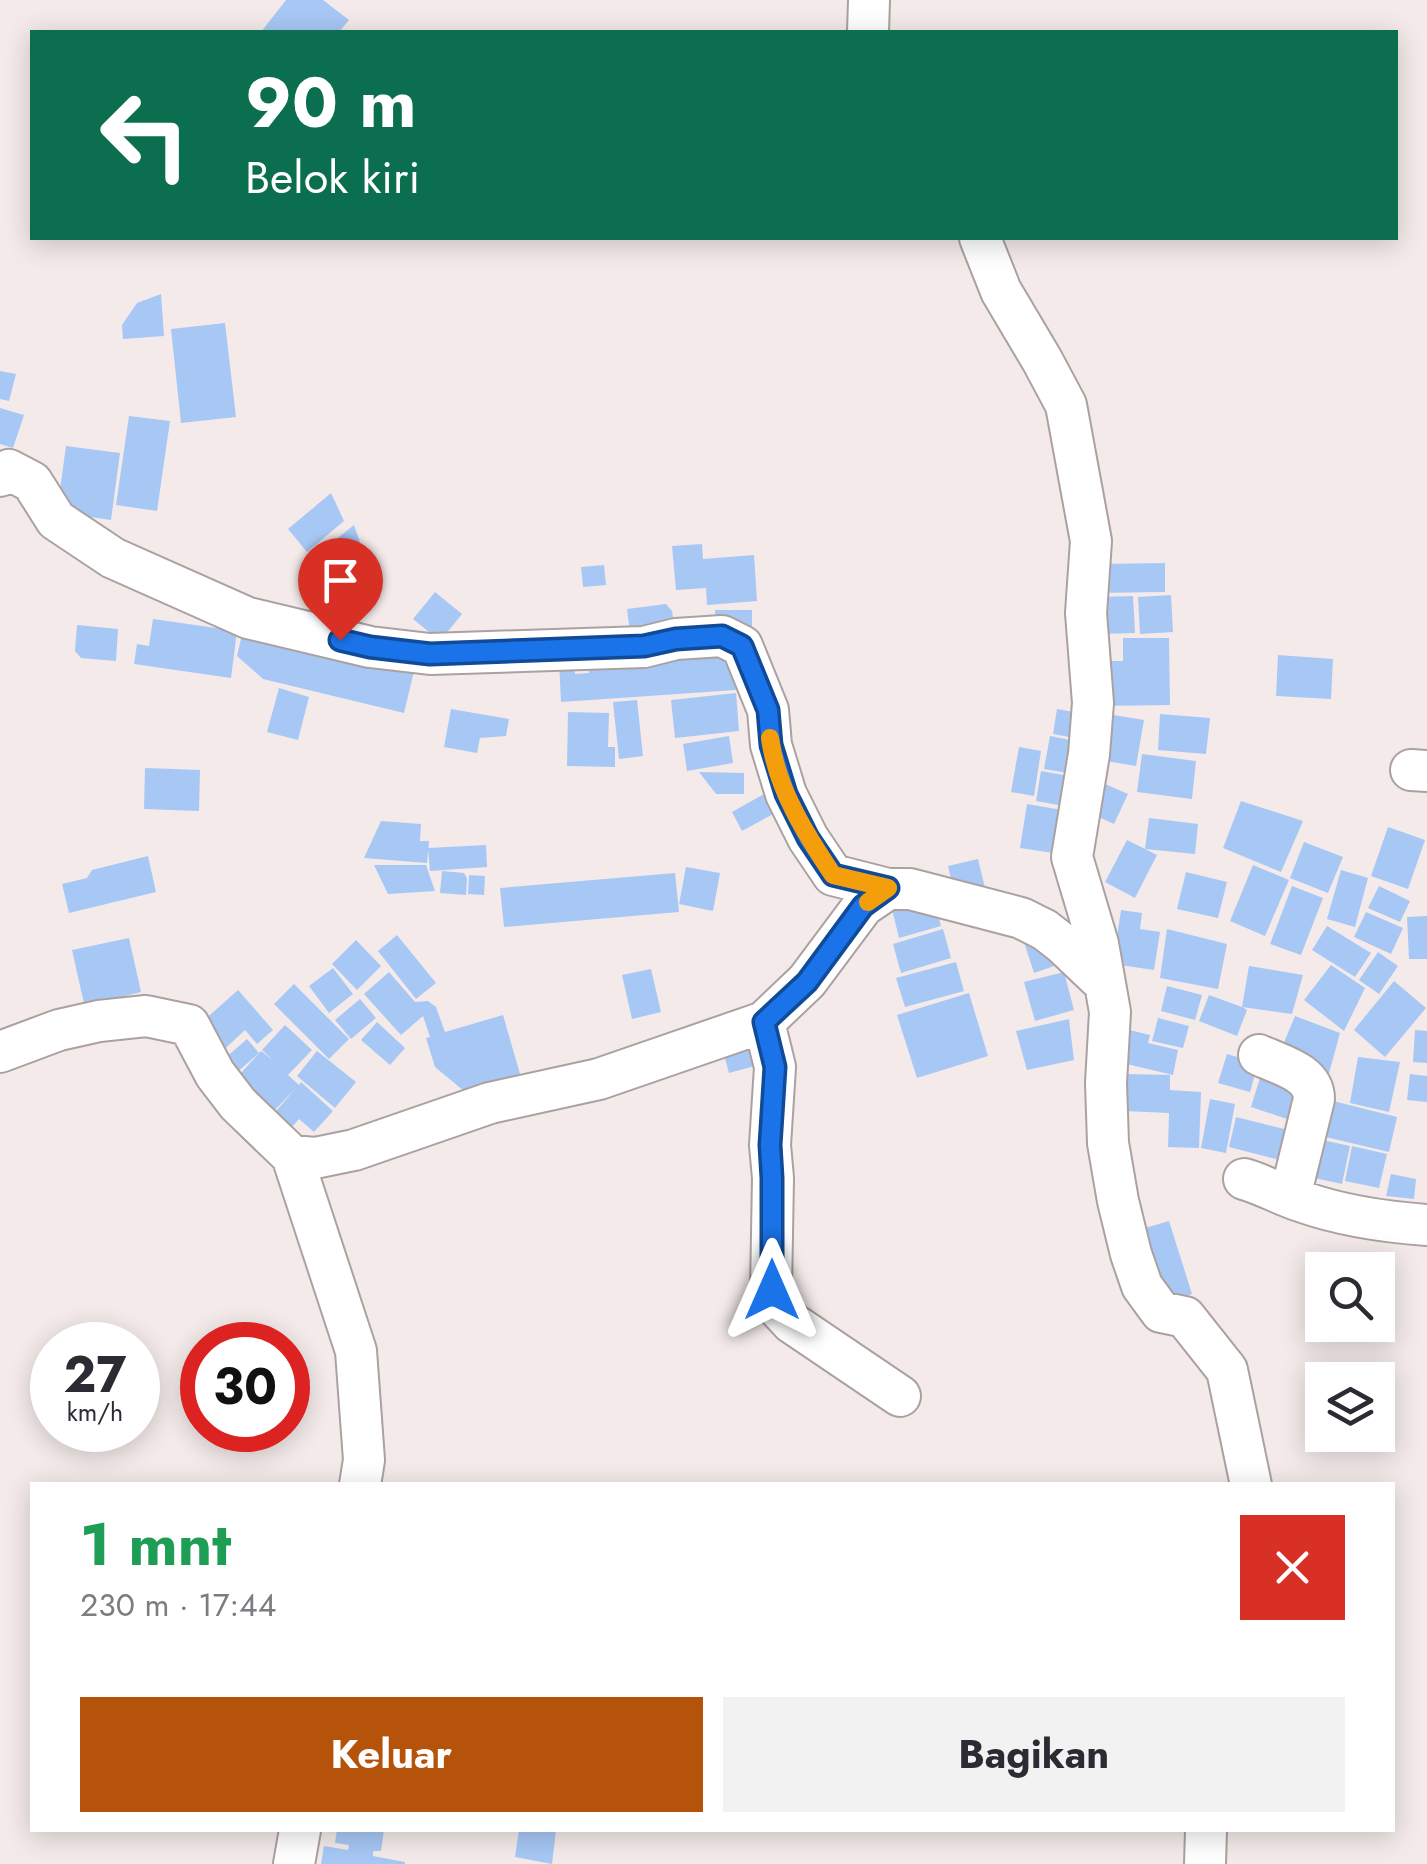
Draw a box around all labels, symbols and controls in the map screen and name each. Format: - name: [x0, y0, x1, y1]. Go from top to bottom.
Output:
- text: 90 m: [245, 52, 417, 153]
- icon: left: [80, 70, 210, 200]
- text: Belok kiri: [245, 145, 420, 210]
- pin: [298, 538, 383, 641]
- icon: arrive: [313, 553, 368, 608]
- position arrow: [720, 1238, 824, 1342]
- map controls: [1305, 1252, 1395, 1452]
- button: search: [1305, 1252, 1395, 1342]
- speed limit sign: 30: [180, 1322, 310, 1452]
- text: 27: [64, 1338, 126, 1411]
- button: layers: [1305, 1362, 1395, 1452]
- text: km/h: [67, 1394, 123, 1430]
- text: 1 mnt: [80, 1501, 231, 1588]
- button: close: [1240, 1515, 1345, 1620]
- text: 230 m · 17:44: [80, 1582, 276, 1628]
- button: Keluar: [80, 1697, 703, 1812]
- button: Bagikan: [723, 1697, 1345, 1812]

